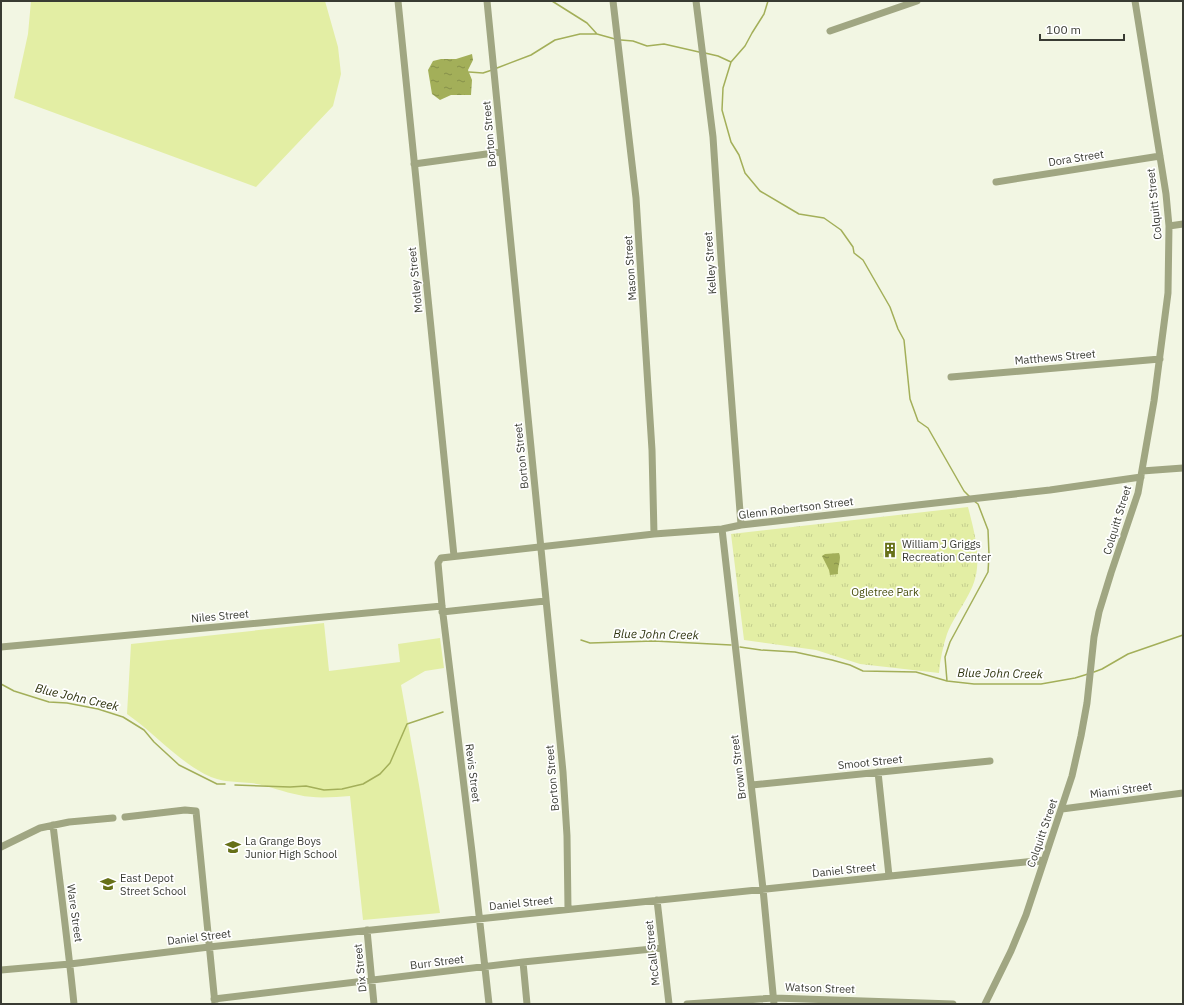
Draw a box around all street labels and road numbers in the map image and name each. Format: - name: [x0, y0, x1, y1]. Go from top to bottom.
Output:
- street label: Borton Street: [479, 100, 499, 168]
- street label: Dora Street: [1047, 147, 1105, 169]
- street label: Colquitt Street: [1143, 167, 1165, 240]
- street label: Kelley Street: [701, 231, 719, 295]
- street label: Mason Street: [621, 235, 639, 301]
- street label: Motley Street: [405, 246, 425, 314]
- street label: Matthews Street: [1014, 346, 1096, 368]
- street label: Borton Street: [511, 422, 531, 490]
- street label: Colquitt Street: [1100, 484, 1134, 556]
- street label: Glenn Robertson Street: [738, 494, 854, 522]
- street label: Niles Street: [191, 607, 249, 625]
- street label: Brown Street: [727, 734, 749, 800]
- street label: Revis Street: [462, 743, 484, 803]
- street label: Borton Street: [542, 744, 562, 812]
- street label: Smoot Street: [837, 752, 903, 772]
- street label: Miami Street: [1089, 779, 1153, 801]
- street label: Colquitt Street: [1024, 797, 1060, 869]
- street label: Daniel Street: [811, 860, 877, 880]
- street label: Ware Street: [64, 883, 86, 943]
- street label: Daniel Street: [488, 893, 554, 913]
- street label: McCall Street: [642, 919, 662, 986]
- street label: Daniel Street: [166, 926, 232, 948]
- street label: Dix Street: [350, 943, 369, 993]
- street label: Burr Street: [409, 952, 465, 972]
- street label: Watson Street: [785, 980, 855, 996]

